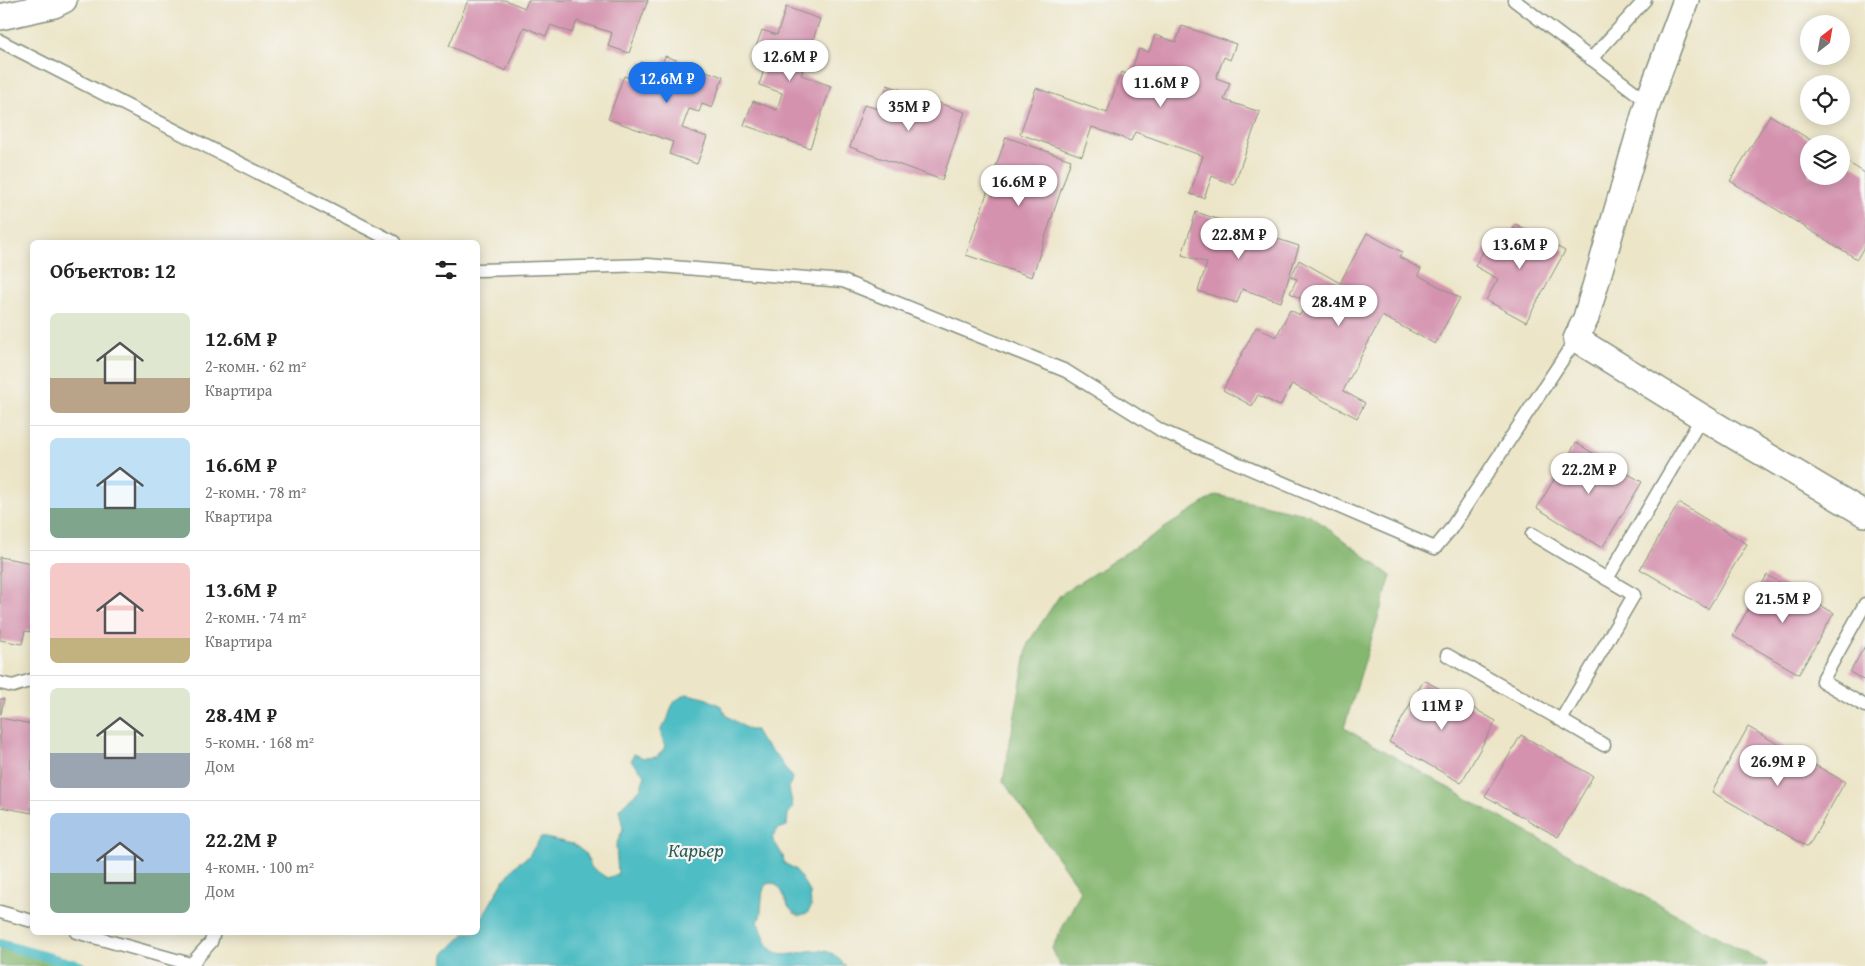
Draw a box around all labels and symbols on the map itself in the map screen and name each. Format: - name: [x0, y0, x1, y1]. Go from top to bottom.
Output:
- north arrow: [1800, 15, 1850, 65]
- pin: 12.6M ₽: [744, 39, 836, 82]
- pin: 12.6M ₽: [621, 62, 713, 104]
- pin: 11.6M ₽: [1115, 66, 1207, 108]
- pin: 35M ₽: [874, 90, 944, 132]
- pin: 16.6M ₽: [973, 164, 1065, 207]
- pin: 22.8M ₽: [1193, 218, 1285, 260]
- pin: 13.6M ₽: [1474, 228, 1566, 270]
- pin: 28.4M ₽: [1293, 284, 1385, 327]
- pin: 22.2M ₽: [1543, 452, 1635, 495]
- pin: 21.5M ₽: [1737, 582, 1829, 624]
- pin: 11M ₽: [1407, 688, 1477, 731]
- pin: 26.9M ₽: [1732, 744, 1824, 787]
- water label: Карьер: [668, 835, 724, 864]

